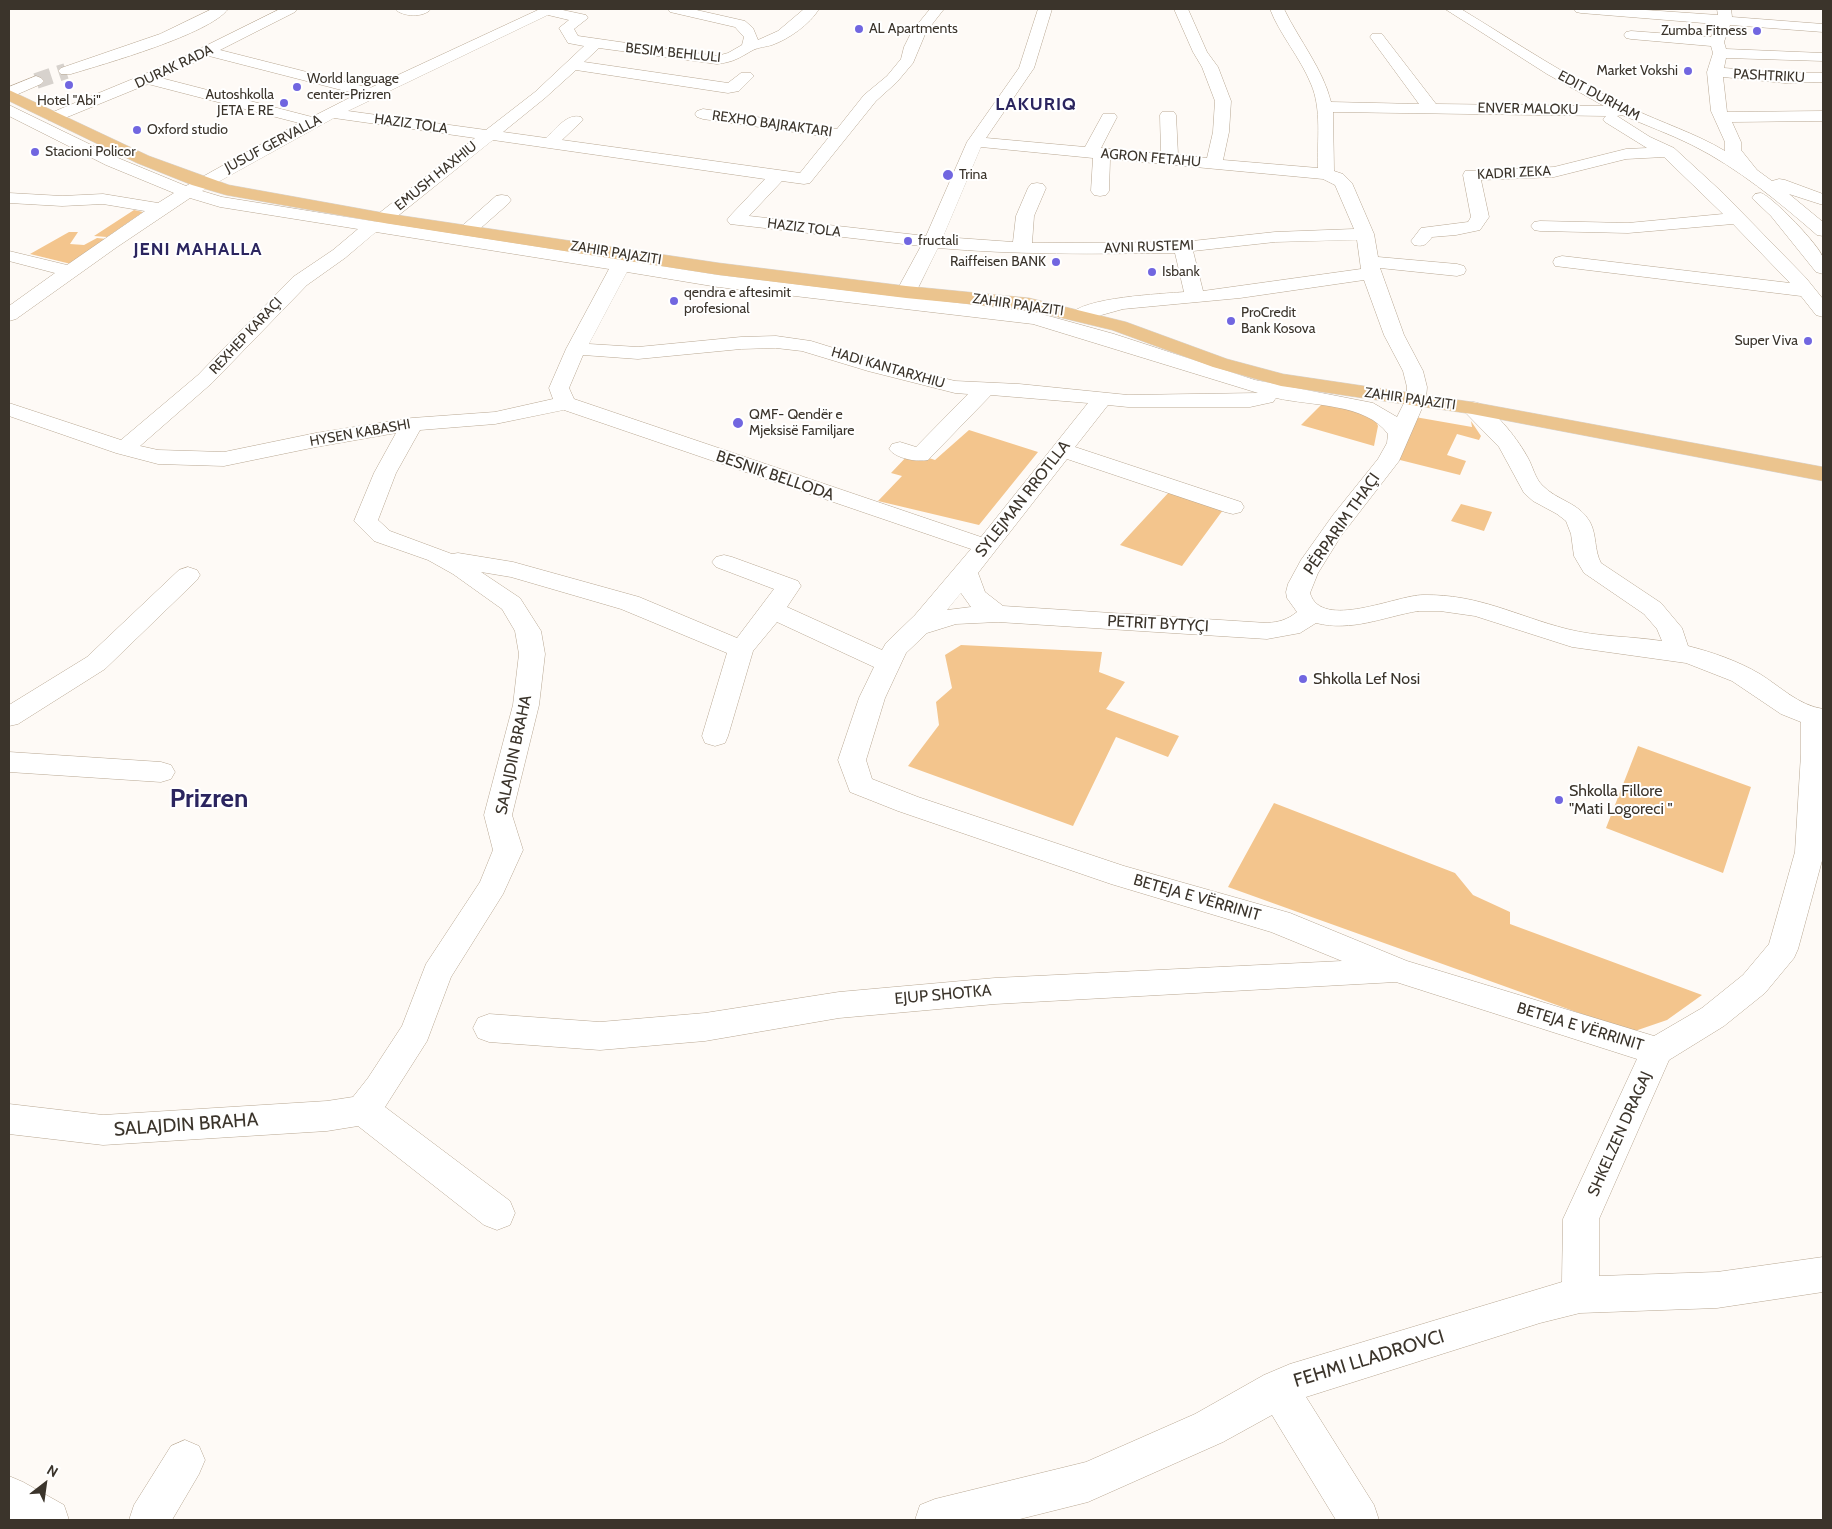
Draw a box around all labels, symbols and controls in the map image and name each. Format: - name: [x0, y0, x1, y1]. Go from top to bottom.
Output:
- place label: AL Apartments: [869, 21, 958, 37]
- marker: AL Apartments: [853, 23, 865, 35]
- place label: Zumba Fitness: [1661, 23, 1747, 39]
- marker: Zumba Fitness: [1751, 25, 1763, 37]
- street label: BESIM BEHLULI: [624, 40, 722, 66]
- street label: DURAK RADA: [132, 42, 216, 92]
- place label: Market Vokshi: [1597, 63, 1678, 79]
- marker: Market Vokshi: [1682, 65, 1694, 77]
- street label: PASHTRIKU: [1733, 66, 1805, 86]
- street label: EDIT DURHAM: [1555, 67, 1643, 125]
- place label: World language center-Prizren: [307, 71, 399, 104]
- marker: Hotel "Abi": [63, 79, 75, 91]
- marker: World language center-Prizren: [291, 81, 303, 93]
- place label: Autoshkolla JETA E RE: [205, 87, 274, 120]
- place label: Hotel "Abi": [37, 93, 101, 109]
- district label: LAKURIQ: [994, 94, 1078, 116]
- marker: Autoshkolla JETA E RE: [278, 97, 290, 109]
- street label: ENVER MALOKU: [1477, 100, 1579, 118]
- street label: REXHO BAJRAKTARI: [711, 107, 833, 141]
- street label: JUSUF GERVALLA: [222, 111, 324, 177]
- street label: HAZIZ TOLA: [373, 111, 449, 137]
- place label: Oxford studio: [147, 122, 228, 138]
- marker: Oxford studio: [131, 124, 143, 136]
- street label: EMUSH HAXHIU: [392, 138, 480, 214]
- place label: Stacioni Policor: [45, 144, 136, 160]
- street label: AGRON FETAHU: [1100, 145, 1202, 171]
- marker: Stacioni Policor: [29, 146, 41, 158]
- street label: KADRI ZEKA: [1477, 163, 1551, 183]
- place label: Trina: [959, 167, 987, 183]
- marker: Trina: [941, 168, 955, 182]
- street label: HAZIZ TOLA: [766, 215, 842, 241]
- place label: fructali: [918, 233, 958, 249]
- marker: fructali: [902, 235, 914, 247]
- street label: AVNI RUSTEMI: [1104, 237, 1194, 257]
- street label: ZAHIR PAJAZITI: [569, 238, 663, 268]
- district label: JENI MAHALLA: [132, 239, 264, 261]
- place label: Raiffeisen BANK: [950, 254, 1046, 270]
- marker: Raiffeisen BANK: [1050, 256, 1062, 268]
- place label: Isbank: [1162, 264, 1200, 280]
- marker: Isbank: [1146, 266, 1158, 278]
- place label: qendra e aftesimit profesional: [684, 285, 791, 318]
- street label: ZAHIR PAJAZITI: [971, 290, 1065, 320]
- street label: REXHEP KARAÇI: [206, 294, 286, 378]
- marker: qendra e aftesimit profesional: [668, 295, 680, 307]
- place label: ProCredit Bank Kosova: [1241, 305, 1315, 338]
- marker: ProCredit Bank Kosova: [1225, 315, 1237, 327]
- place label: Super Viva: [1734, 333, 1798, 349]
- marker: Super Viva: [1802, 335, 1814, 347]
- street label: HADI KANTARXHIU: [829, 344, 947, 392]
- street label: ZAHIR PAJAZITI: [1363, 384, 1457, 414]
- place label: QMF- Qendër e Mjeksisë Familjare: [749, 407, 854, 440]
- street label: HYSEN KABASHI: [308, 416, 412, 450]
- marker: QMF- Qendër e Mjeksisë Familjare: [731, 416, 745, 430]
- street label: SYLEJMAN RROTLLA: [972, 437, 1074, 561]
- street label: BESNIK BELLODA: [714, 447, 836, 505]
- street label: PËRPARIM THAÇI: [1300, 469, 1384, 579]
- street label: PETRIT BYTYÇI: [1107, 612, 1209, 636]
- place label: Shkolla Lef Nosi: [1313, 669, 1420, 689]
- marker: Shkolla Lef Nosi: [1297, 673, 1309, 685]
- street label: SALAJDIN BRAHA: [492, 693, 536, 817]
- place label: Shkolla Fillore "Mati Logoreci ": [1569, 781, 1673, 819]
- district label: Prizren: [170, 783, 248, 815]
- marker: Shkolla Fillore "Mati Logoreci ": [1553, 794, 1565, 806]
- street label: BETEJA E VËRRINIT: [1131, 871, 1263, 925]
- street label: EJUP SHOTKA: [894, 981, 992, 1009]
- street label: BETEJA E VËRRINIT: [1514, 999, 1646, 1055]
- street label: SHKELZEN DRAGAJ: [1584, 1069, 1656, 1199]
- street label: SALAJDIN BRAHA: [113, 1109, 259, 1141]
- street label: FEHMI LLADROVCI: [1291, 1325, 1447, 1393]
- north arrow: [20, 1459, 70, 1509]
- text: N: [44, 1461, 61, 1481]

